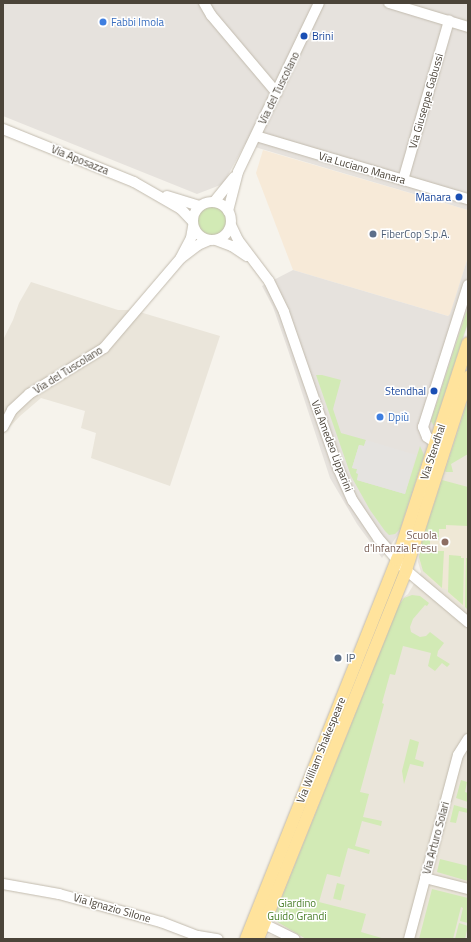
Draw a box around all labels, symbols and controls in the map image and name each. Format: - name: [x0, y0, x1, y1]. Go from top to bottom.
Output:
- place label: Fabbi Imola: [111, 15, 164, 29]
- marker: Fabbi Imola: [98, 17, 108, 27]
- place label: Brini: [312, 29, 333, 43]
- marker: Brini: [299, 31, 309, 41]
- street label: Via del Tuscolano: [256, 50, 302, 126]
- street label: Via Giuseppe Gabussi: [406, 52, 446, 150]
- street label: Via Aposazza: [49, 142, 111, 178]
- street label: Via Luciano Manara: [317, 149, 407, 187]
- place label: Manara: [416, 190, 451, 204]
- marker: Manara: [454, 192, 464, 202]
- place label: FiberCop S.p.A.: [381, 227, 450, 241]
- marker: FiberCop S.p.A.: [368, 229, 378, 239]
- street label: Via del Tuscolano: [31, 343, 105, 397]
- place label: Stendhal: [385, 384, 426, 398]
- marker: Stendhal: [429, 386, 439, 396]
- street label: Via Amedeo Lipparini: [308, 398, 356, 494]
- place label: Dpiù: [388, 410, 409, 424]
- marker: Dpiù: [375, 412, 385, 422]
- street label: Via Stendhal: [418, 423, 448, 481]
- place label: Scuola d'Infanzia Fresu: [364, 529, 437, 555]
- marker: Scuola d'Infanzia Fresu: [440, 537, 450, 547]
- place label: IP: [346, 651, 355, 665]
- marker: IP: [333, 653, 343, 663]
- street label: Via William Shakespeare: [294, 695, 348, 805]
- street label: Via Arturo Solari: [420, 800, 452, 876]
- street label: Via Ignazio Silone: [72, 891, 152, 925]
- park label: Giardino Guido Grandi: [267, 897, 327, 923]

